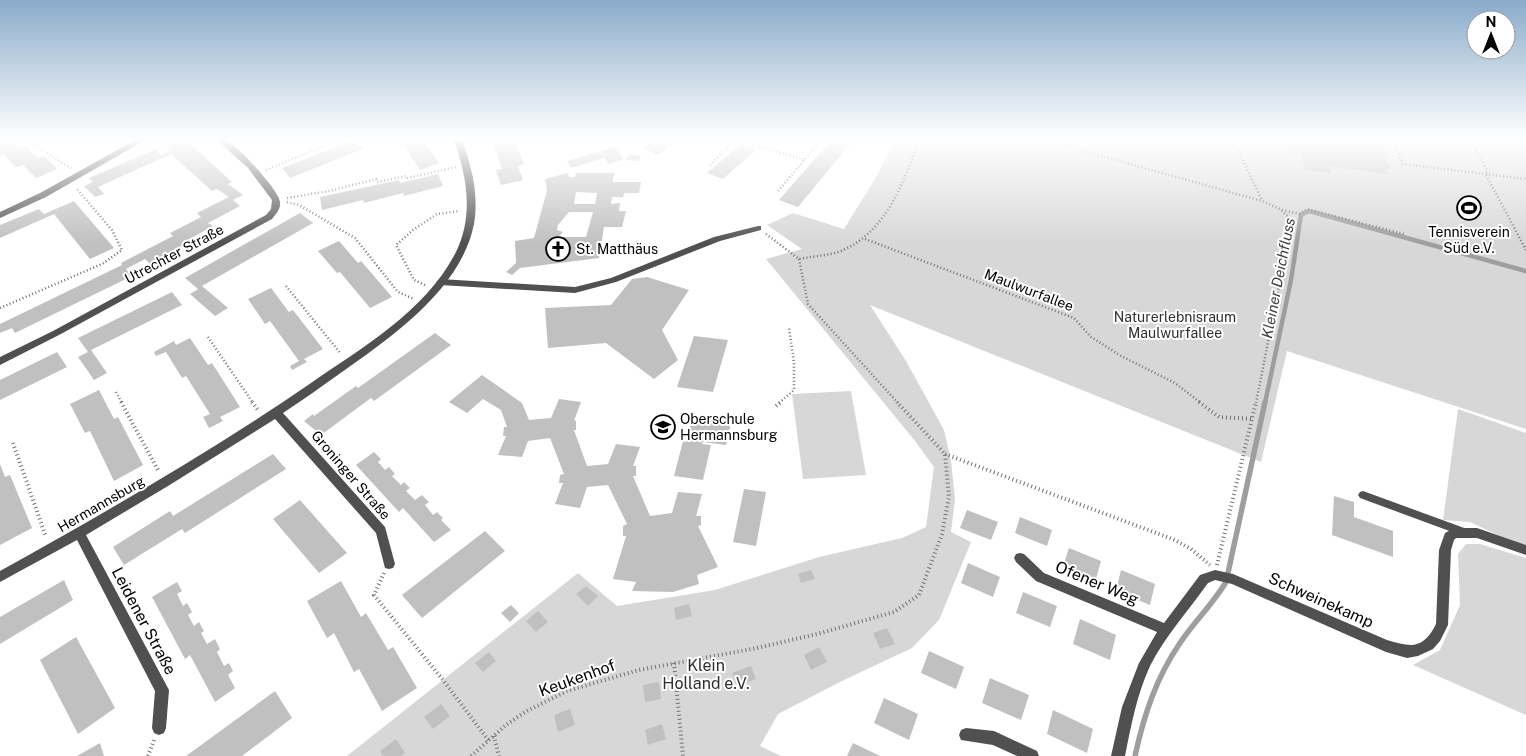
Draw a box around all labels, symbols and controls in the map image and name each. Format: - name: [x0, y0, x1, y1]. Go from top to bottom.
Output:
- north arrow: [1466, 10, 1516, 60]
- text: N: [1486, 14, 1496, 30]
- sports icon: Tennisverein Süd e.V.: [1456, 195, 1482, 221]
- water label: Kleiner Deichfluss: [1258, 216, 1298, 340]
- street label: Utrechter Straße: [122, 221, 226, 287]
- place label: Tennisverein Süd e.V.: [1428, 224, 1510, 256]
- church icon: St. Matthäus: [545, 236, 571, 262]
- place label: St. Matthäus: [576, 241, 658, 257]
- street label: Maulwurfallee: [982, 266, 1076, 314]
- park label: Naturerlebnisraum Maulwurfallee: [1114, 309, 1236, 341]
- place label: Oberschule Hermannsburg: [680, 411, 778, 443]
- school or university icon: Oberschule Hermannsburg: [650, 414, 676, 440]
- street label: Groninger Straße: [308, 427, 394, 523]
- street label: Hermannsburg: [55, 473, 147, 535]
- street label: Ofener Weg: [1053, 557, 1142, 609]
- street label: Leidener Straße: [108, 564, 180, 678]
- street label: Schweinekamp: [1266, 568, 1376, 632]
- street label: Keukenhof: [536, 655, 618, 701]
- park label: Klein Holland e.V.: [662, 656, 750, 693]

